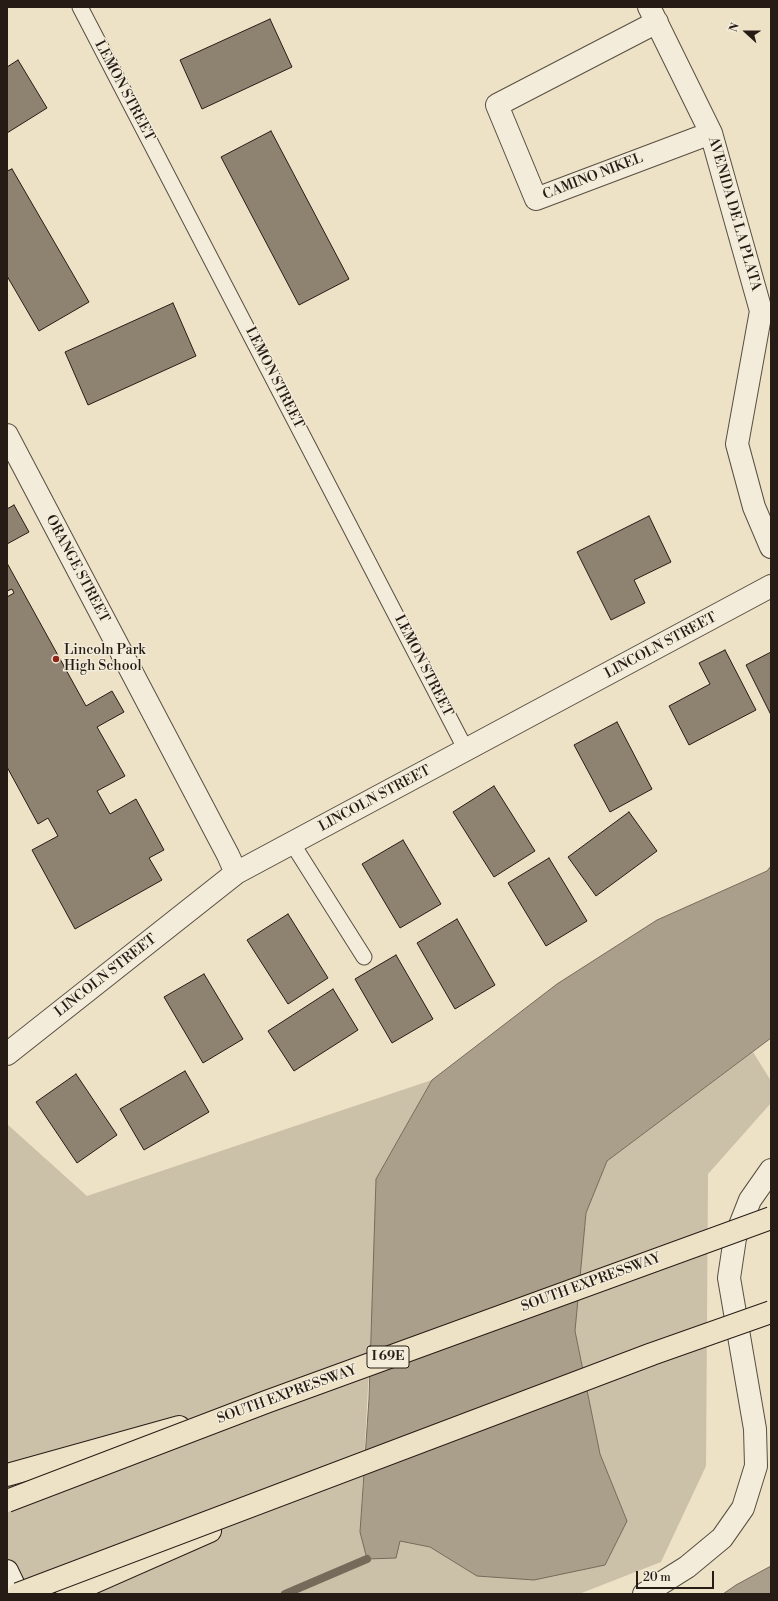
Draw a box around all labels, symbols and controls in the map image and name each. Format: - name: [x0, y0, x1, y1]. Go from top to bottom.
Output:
- north arrow: [726, 12, 766, 52]
- text: N: [727, 21, 743, 34]
- street label: LEMON STREET: [90, 38, 158, 144]
- street label: AVENIDA DE LA PLATA: [704, 135, 764, 293]
- street label: CAMINO NIKEL: [540, 150, 646, 204]
- street label: LEMON STREET: [241, 324, 307, 432]
- street label: ORANGE STREET: [42, 512, 112, 626]
- street label: LINCOLN STREET: [602, 609, 720, 683]
- street label: LEMON STREET: [390, 612, 456, 720]
- place label: Lincoln Park High School: [64, 643, 146, 676]
- marker: Lincoln Park High School: [51, 654, 61, 664]
- street label: LINCOLN STREET: [316, 762, 434, 836]
- street label: LINCOLN STREET: [52, 931, 160, 1021]
- street label: SOUTH EXPRESSWAY: [519, 1250, 663, 1316]
- road number: I 69E: [367, 1346, 409, 1368]
- street label: SOUTH EXPRESSWAY: [215, 1362, 359, 1428]
- scale bar: [638, 1563, 716, 1589]
- text: 20 m: [643, 1570, 671, 1585]

